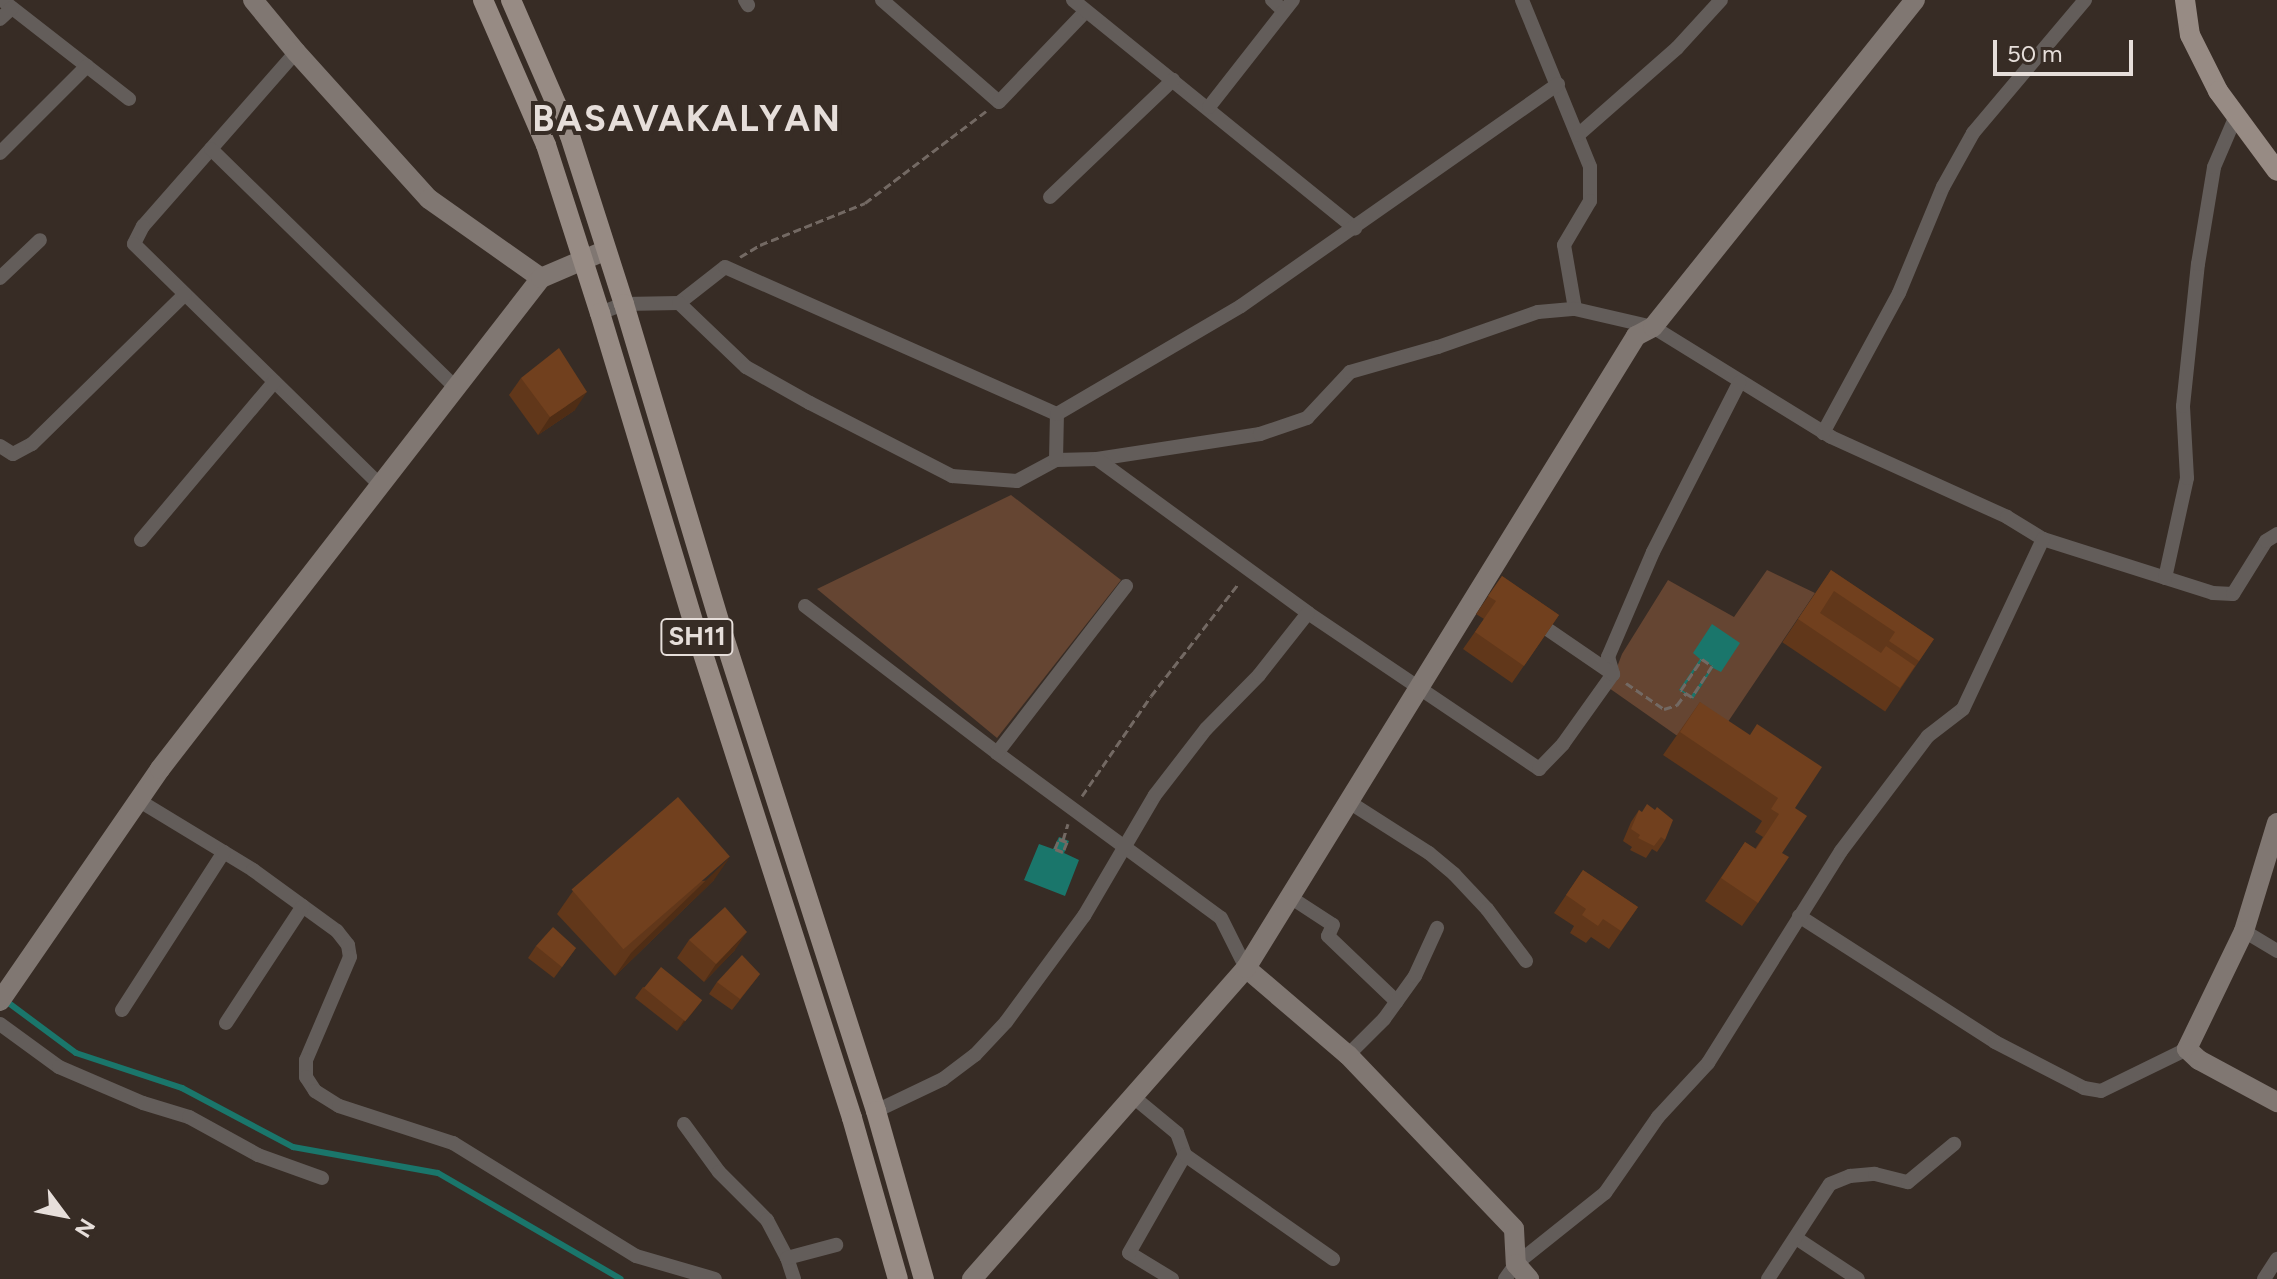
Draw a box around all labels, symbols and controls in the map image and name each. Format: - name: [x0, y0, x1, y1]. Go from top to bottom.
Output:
- scale bar: [1997, 24, 2137, 74]
- text: 50 m: [2007, 39, 2063, 68]
- district label: BASAVAKALYAN: [532, 97, 842, 141]
- road number: SH11: [659, 615, 735, 659]
- north arrow: [24, 1175, 104, 1255]
- text: N: [69, 1214, 101, 1242]

